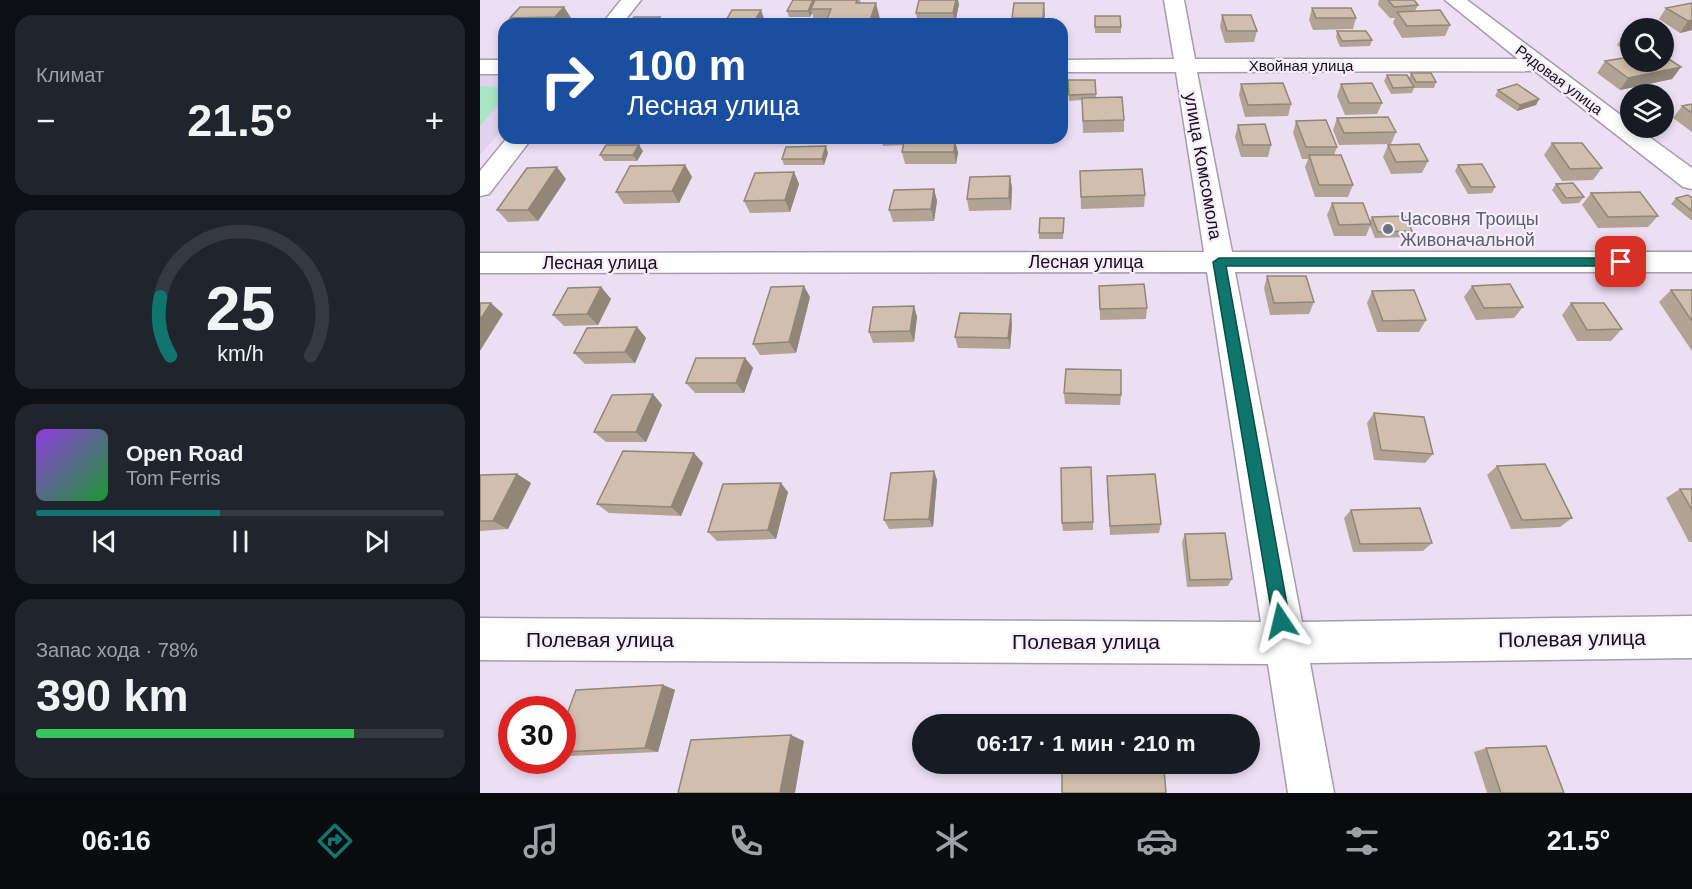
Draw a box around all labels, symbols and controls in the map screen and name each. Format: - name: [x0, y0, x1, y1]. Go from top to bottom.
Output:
- map controls: [1620, 18, 1674, 138]
- button: search: [1620, 18, 1674, 72]
- street label: Рядовая улица: [1512, 41, 1607, 118]
- icon: right: [528, 42, 606, 120]
- text: 100 m: [627, 42, 746, 89]
- street label: Хвойная улица: [1249, 57, 1354, 74]
- text: Климат: [36, 64, 104, 86]
- button: layers: [1620, 84, 1674, 138]
- text: Лесная улица: [627, 91, 800, 121]
- street label: улица Комсомола: [1180, 91, 1226, 242]
- text: 21.5°: [187, 95, 293, 146]
- text: −: [36, 102, 55, 139]
- text: +: [425, 102, 444, 139]
- place label: Часовня Троицы Живоначальной: [1400, 209, 1539, 250]
- marker: Часовня Троицы Живоначальной: [1381, 222, 1395, 236]
- pin: [1595, 236, 1646, 287]
- icon: arrive: [1604, 245, 1637, 278]
- street label: Лесная улица: [1028, 252, 1144, 272]
- street label: Лесная улица: [542, 253, 658, 273]
- text: 25: [205, 274, 275, 343]
- text: km/h: [217, 343, 263, 367]
- text: Open Road: [126, 441, 243, 466]
- text: Tom Ferris: [126, 467, 220, 489]
- icon: previous: [88, 525, 121, 558]
- icon: pause: [224, 525, 257, 558]
- icon: next: [360, 525, 393, 558]
- position arrow: [1249, 589, 1313, 653]
- street label: Полевая улица: [1498, 626, 1646, 651]
- street label: Полевая улица: [526, 628, 674, 651]
- street label: Полевая улица: [1012, 630, 1160, 653]
- text: Запас хода · 78%: [36, 639, 198, 661]
- text: 390 km: [36, 670, 189, 721]
- speed limit sign: 30: [498, 696, 576, 774]
- text: 06:17 · 1 мин · 210 m: [976, 731, 1196, 756]
- icon: directions: [314, 820, 356, 862]
- icon: music: [520, 820, 562, 862]
- icon: phone: [725, 820, 767, 862]
- icon: climate: [931, 820, 973, 862]
- icon: car: [1136, 820, 1178, 862]
- icon: filters: [1341, 820, 1383, 862]
- text: 06:16: [82, 826, 151, 856]
- text: 21.5°: [1547, 826, 1610, 856]

